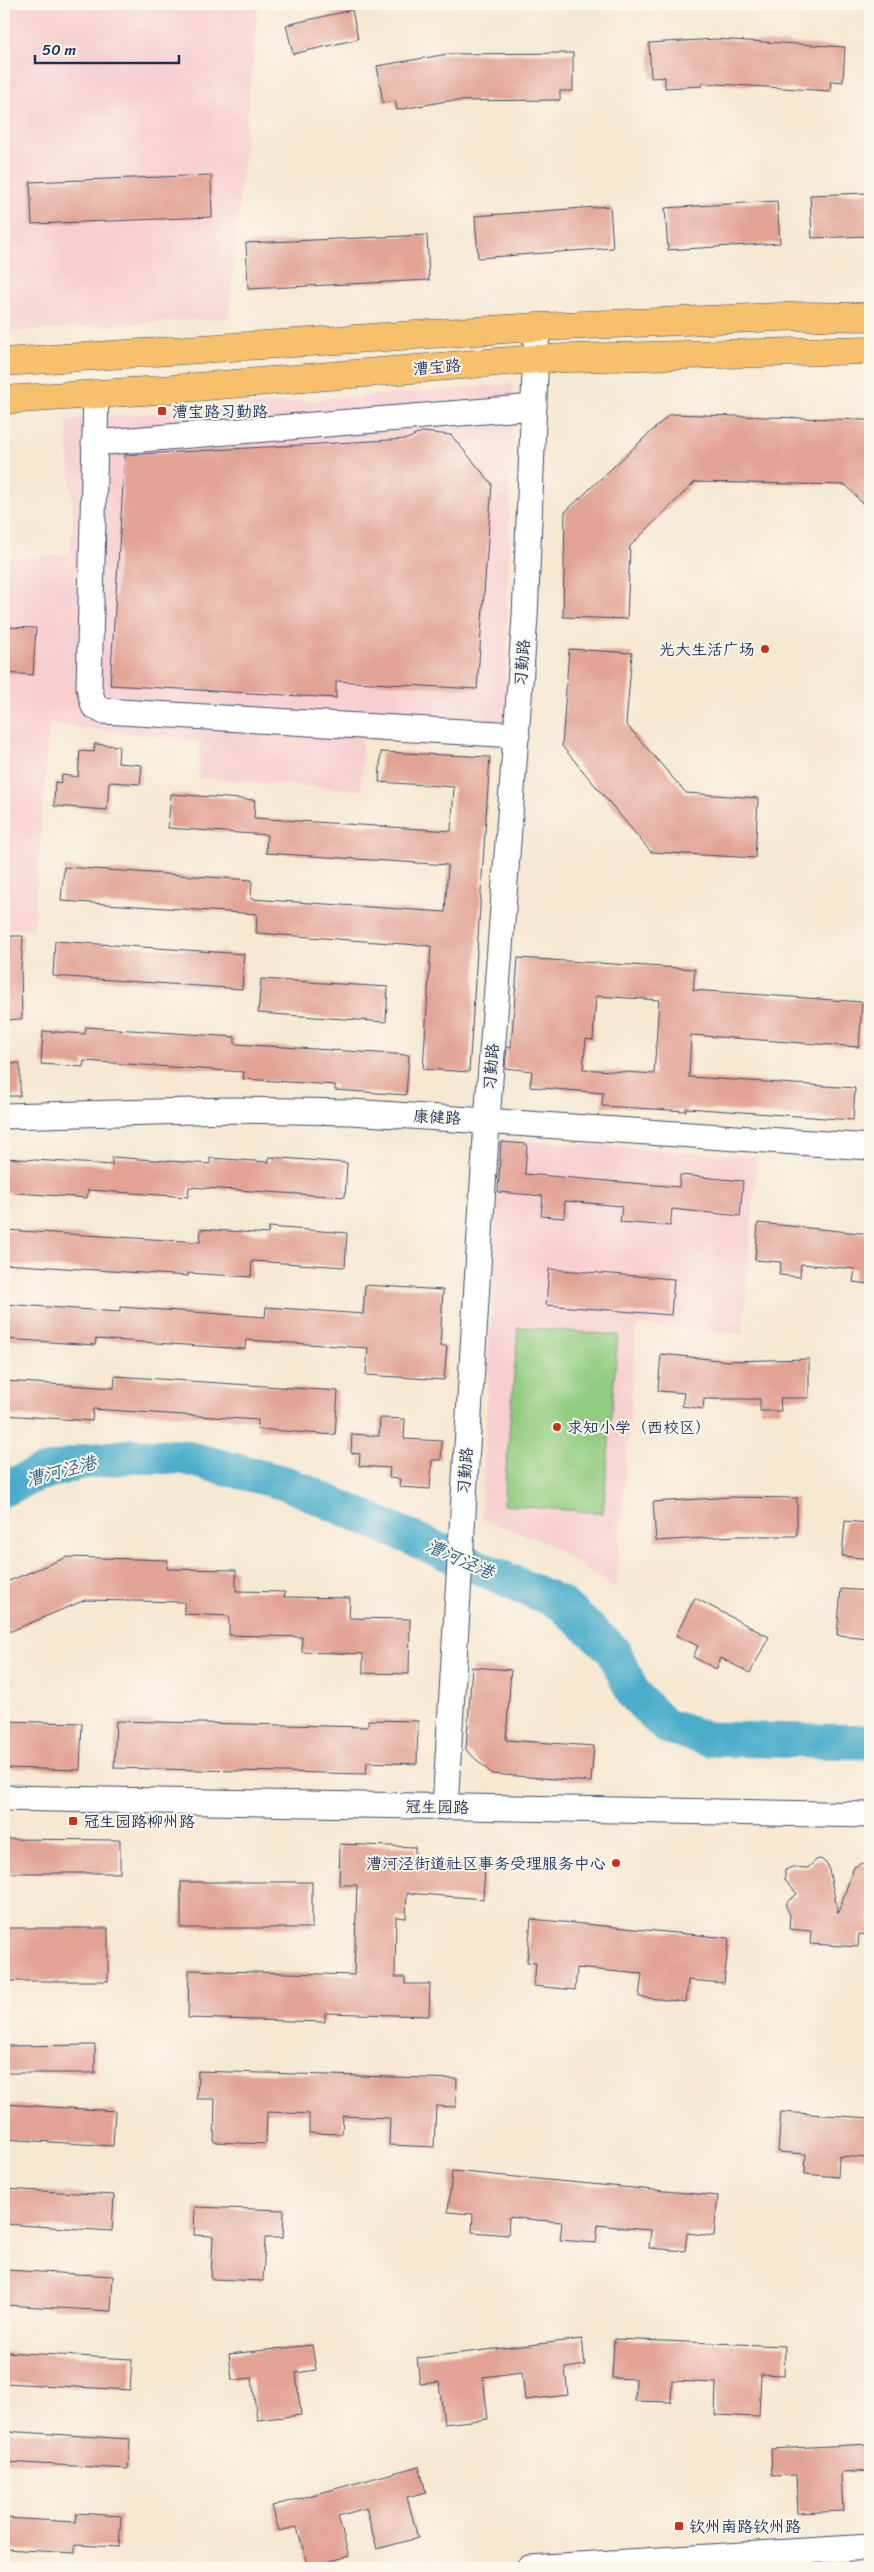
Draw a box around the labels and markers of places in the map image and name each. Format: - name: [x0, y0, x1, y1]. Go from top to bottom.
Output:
- place label: 漕宝路习勤路: [172, 397, 268, 426]
- marker: 漕宝路习勤路: [156, 405, 168, 417]
- place label: 光大生活广场: [659, 635, 755, 664]
- marker: 光大生活广场: [759, 643, 771, 655]
- place label: 求知小学（西校区）: [567, 1413, 711, 1442]
- marker: 求知小学（西校区）: [551, 1421, 563, 1433]
- place label: 冠生园路柳州路: [83, 1807, 195, 1836]
- marker: 冠生园路柳州路: [67, 1815, 79, 1827]
- place label: 漕河泾街道社区事务受理服务中心: [366, 1849, 606, 1878]
- marker: 漕河泾街道社区事务受理服务中心: [610, 1857, 622, 1869]
- place label: 钦州南路钦州路: [689, 2512, 801, 2541]
- marker: 钦州南路钦州路: [673, 2520, 685, 2532]

